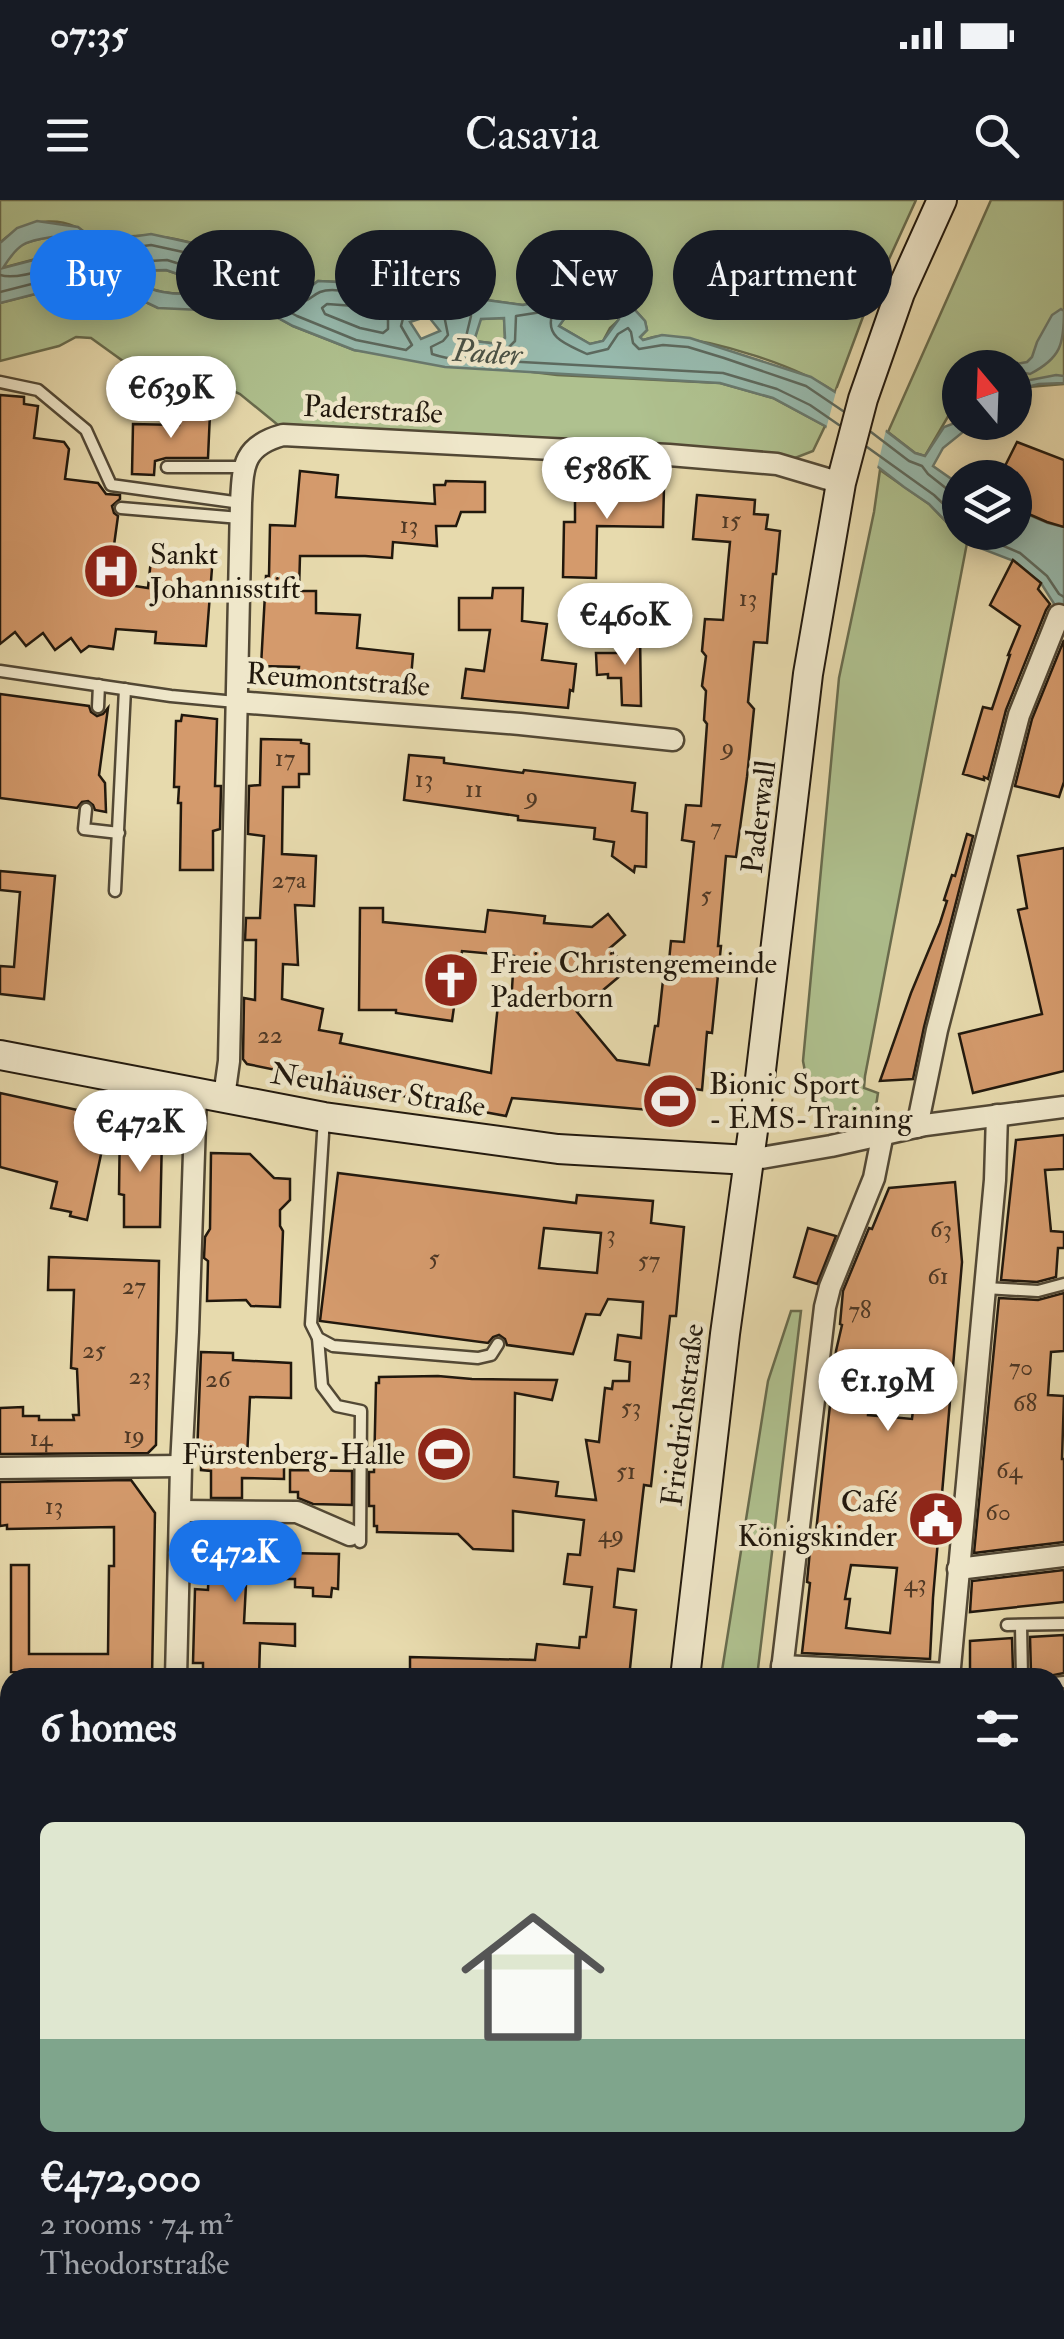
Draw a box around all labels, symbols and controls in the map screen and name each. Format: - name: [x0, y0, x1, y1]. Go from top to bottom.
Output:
- text: 07:35: [50, 11, 128, 59]
- text: Casavia: [465, 107, 599, 163]
- icon: menu: [40, 108, 95, 163]
- icon: search: [969, 108, 1024, 163]
- chip: Buy: [30, 230, 156, 320]
- chip: Rent: [176, 230, 315, 320]
- chip: Filters: [335, 230, 496, 320]
- chip: New: [516, 230, 653, 320]
- chip: Apartment: [673, 230, 892, 320]
- water label: Pader: [450, 331, 525, 376]
- north arrow: [942, 350, 1032, 440]
- map controls: [942, 350, 1032, 550]
- pin: €639K: [101, 356, 241, 441]
- text: €639K: [128, 368, 214, 408]
- street label: Paderstraße: [302, 388, 444, 432]
- pin: €586K: [537, 437, 677, 522]
- text: €586K: [564, 449, 650, 489]
- button: layers: [942, 460, 1032, 550]
- house number: 15: [721, 505, 741, 536]
- house number: 13: [400, 510, 418, 541]
- place label: Sankt Johannisstift: [149, 536, 301, 607]
- hospital icon: Sankt Johannisstift: [81, 541, 141, 601]
- pin: €460K: [555, 583, 695, 668]
- house number: 13: [739, 583, 757, 614]
- text: €460K: [580, 595, 670, 635]
- street label: Reumontstraße: [245, 655, 431, 705]
- house number: 9: [720, 732, 734, 763]
- house number: 17: [275, 743, 296, 774]
- street label: Paderwall: [734, 758, 784, 876]
- house number: 13: [415, 764, 433, 795]
- house number: 11: [465, 774, 483, 805]
- house number: 9: [524, 781, 538, 812]
- house number: 7: [710, 812, 722, 843]
- house number: 27a: [272, 865, 307, 896]
- house number: 5: [701, 880, 712, 911]
- place label: Freie Christengemeinde Paderborn: [490, 945, 777, 1016]
- church icon: Freie Christengemeinde Paderborn: [421, 950, 481, 1010]
- house number: 22: [257, 1020, 283, 1051]
- street label: Neuhäuser Straße: [268, 1055, 488, 1125]
- place label: Bionic Sport - EMS-Training: [709, 1066, 913, 1137]
- sports icon: Bionic Sport - EMS-Training: [640, 1071, 700, 1131]
- pin: €472K: [70, 1090, 210, 1175]
- text: €472K: [96, 1102, 184, 1142]
- house number: 63: [930, 1214, 952, 1245]
- house number: 3: [606, 1219, 616, 1250]
- house number: 5: [429, 1243, 440, 1274]
- house number: 57: [638, 1245, 661, 1276]
- house number: 61: [927, 1261, 949, 1292]
- house number: 27: [122, 1271, 147, 1302]
- house number: 78: [848, 1295, 872, 1326]
- street label: Friedrichstraße: [653, 1322, 713, 1508]
- house number: 25: [82, 1335, 106, 1366]
- pin: €1.19M: [807, 1349, 969, 1434]
- house number: 70: [1009, 1352, 1033, 1383]
- house number: 23: [129, 1361, 151, 1392]
- text: €1.19M: [840, 1361, 936, 1401]
- house number: 26: [205, 1364, 232, 1395]
- house number: 68: [1013, 1388, 1037, 1419]
- house number: 53: [621, 1392, 641, 1423]
- house number: 19: [123, 1420, 145, 1451]
- house number: 14: [30, 1423, 54, 1454]
- sports icon: Fürstenberg-Halle: [414, 1424, 474, 1484]
- place label: Fürstenberg-Halle: [182, 1436, 405, 1473]
- house number: 64: [996, 1455, 1024, 1486]
- house number: 51: [616, 1456, 636, 1487]
- place label: Café Königskinder: [737, 1484, 897, 1555]
- public building icon: Café Königskinder: [906, 1489, 966, 1549]
- house number: 13: [45, 1491, 63, 1522]
- house number: 60: [985, 1497, 1011, 1528]
- house number: 49: [598, 1519, 624, 1550]
- pin: €472K: [165, 1520, 305, 1605]
- text: €472K: [191, 1532, 279, 1572]
- house number: 43: [903, 1568, 927, 1599]
- icon: filters: [970, 1701, 1025, 1756]
- text: 6 homes: [40, 1702, 177, 1754]
- icon: home: [443, 1887, 623, 2067]
- text: €472,000: [40, 2152, 201, 2204]
- text: 2 rooms · 74 m²: [40, 2204, 233, 2244]
- text: Theodorstraße: [40, 2244, 229, 2284]

